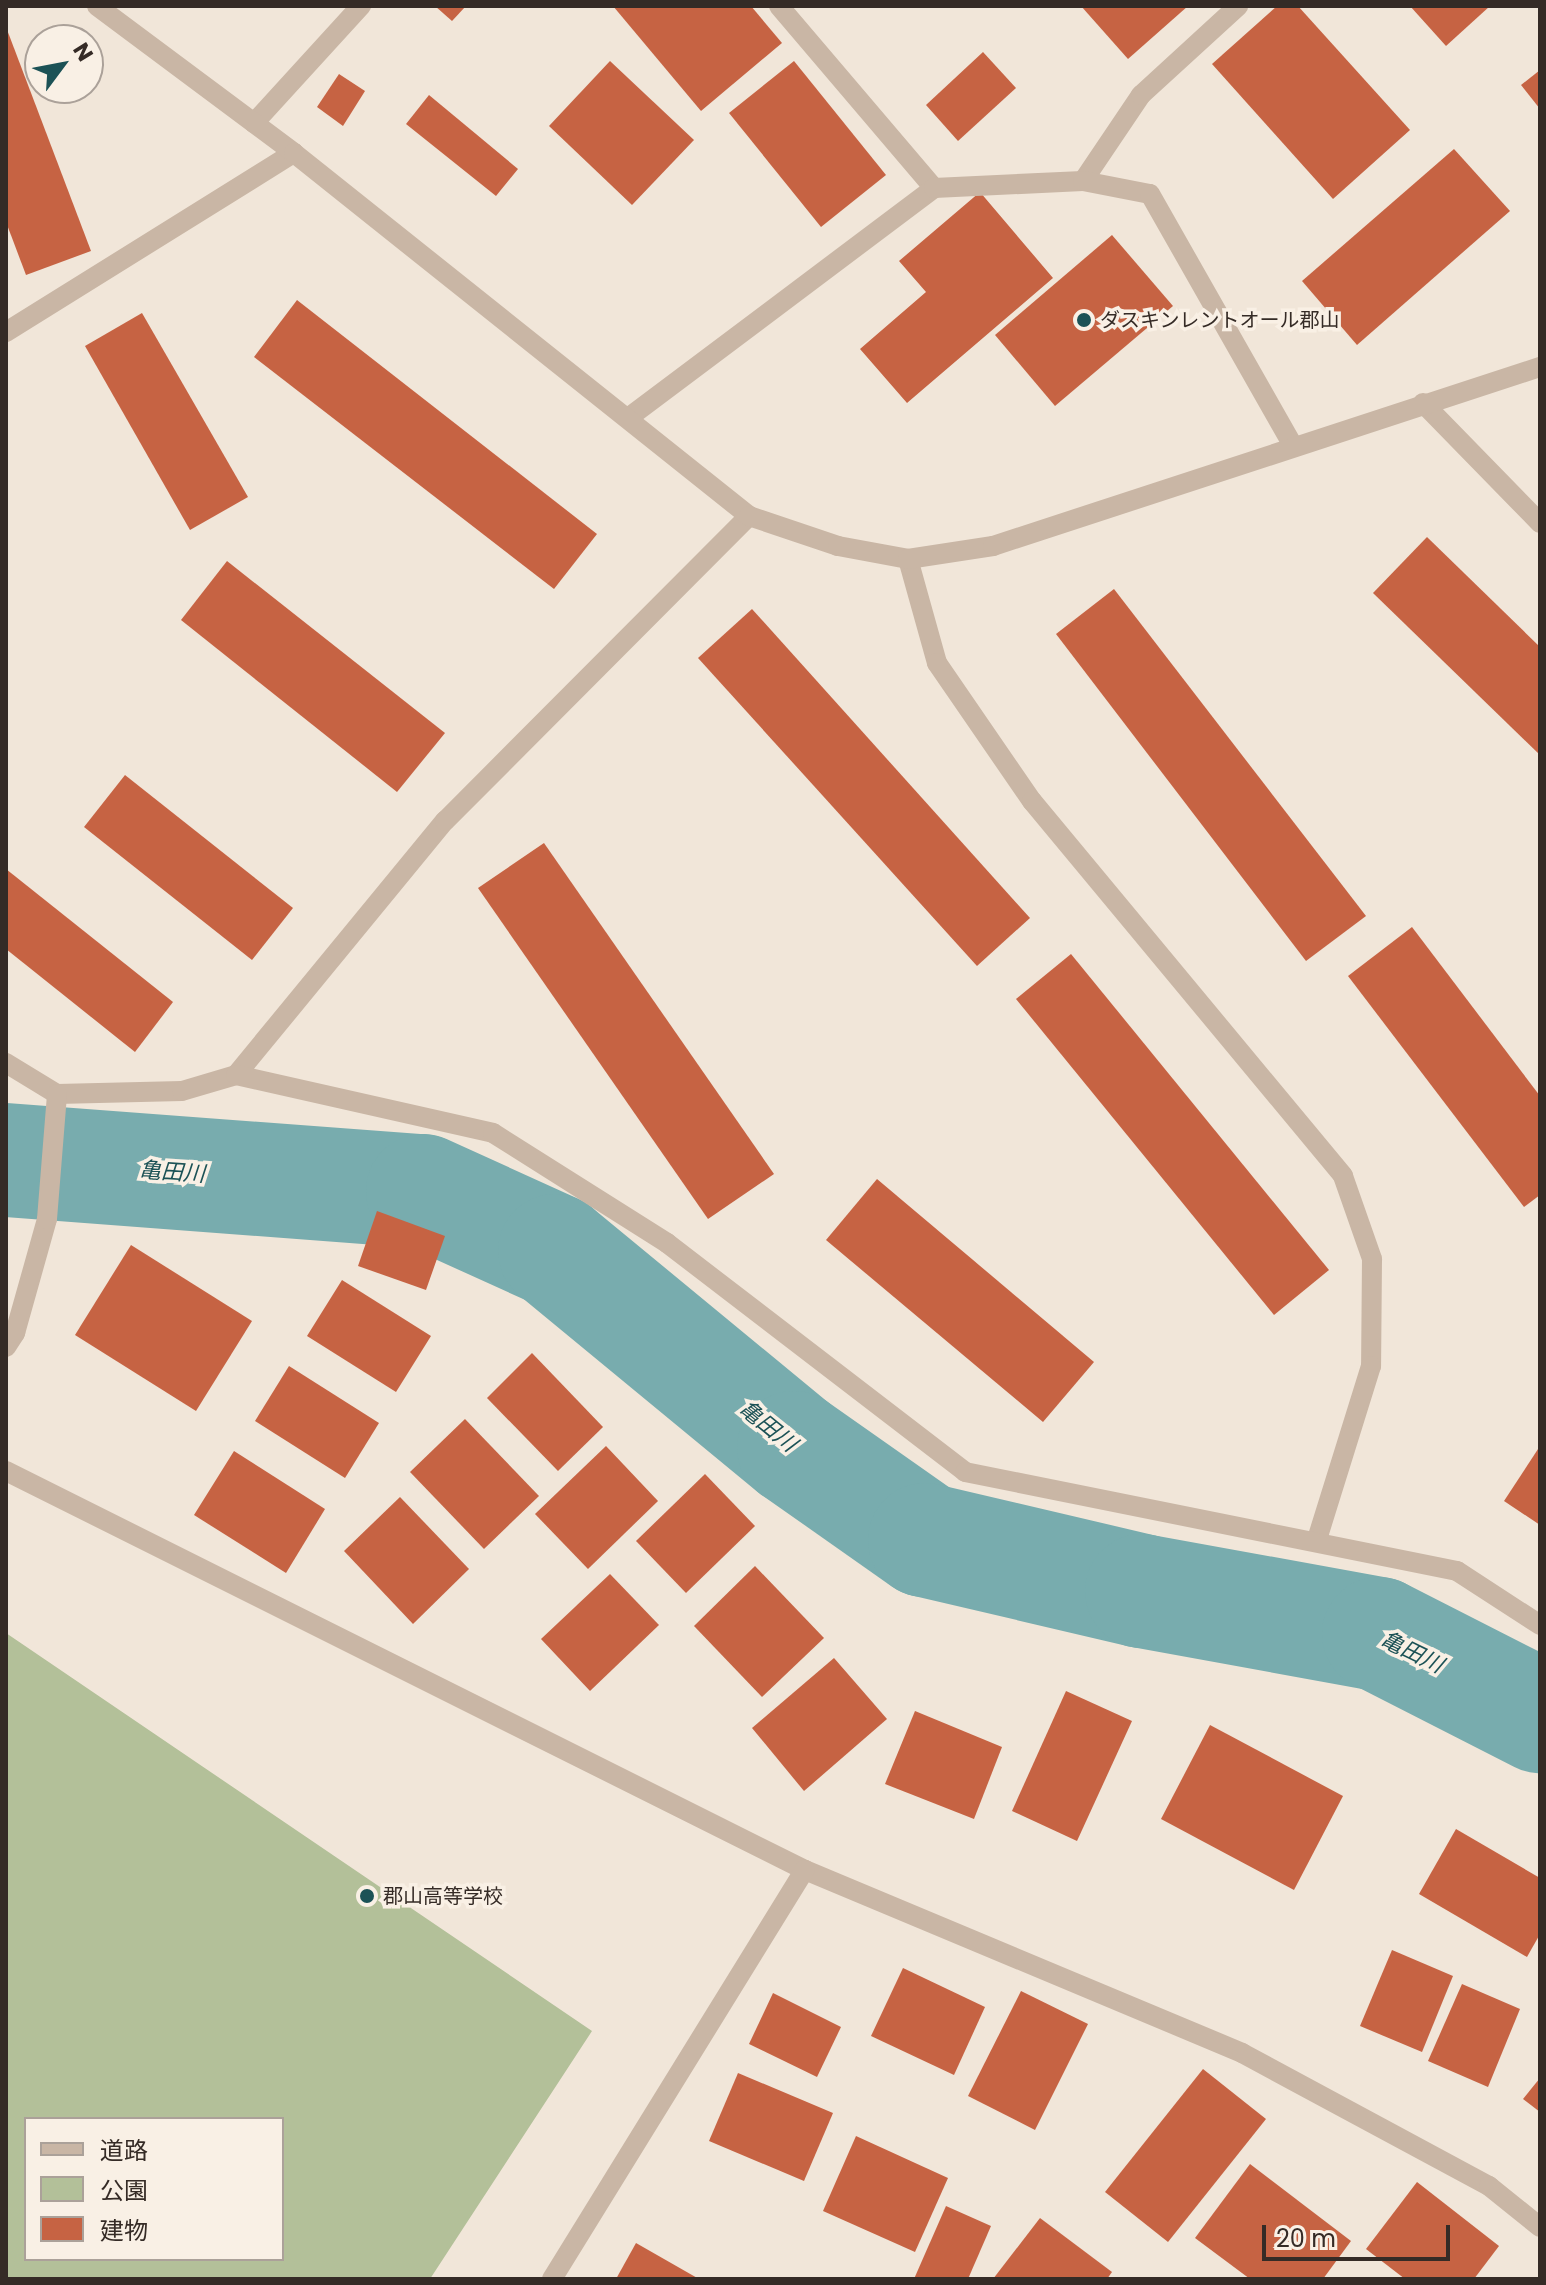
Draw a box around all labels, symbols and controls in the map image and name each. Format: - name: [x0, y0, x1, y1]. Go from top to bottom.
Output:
- north arrow: [24, 24, 104, 104]
- text: N: [66, 37, 101, 67]
- place label: ダスキンレントオール郡山: [1100, 308, 1340, 332]
- marker: ダスキンレントオール郡山: [1075, 311, 1093, 329]
- water label: 亀田川: [138, 1157, 206, 1187]
- water label: 亀田川: [734, 1395, 802, 1457]
- water label: 亀田川: [1377, 1626, 1447, 1678]
- place label: 郡山高等学校: [383, 1884, 503, 1908]
- marker: 郡山高等学校: [358, 1887, 376, 1905]
- legend: [24, 2117, 284, 2261]
- text: 道路: [100, 2134, 148, 2167]
- text: 公園: [100, 2174, 148, 2207]
- scale bar: [1266, 2209, 1454, 2259]
- text: 建物: [100, 2214, 148, 2247]
- text: 20 m: [1276, 2222, 1336, 2255]

